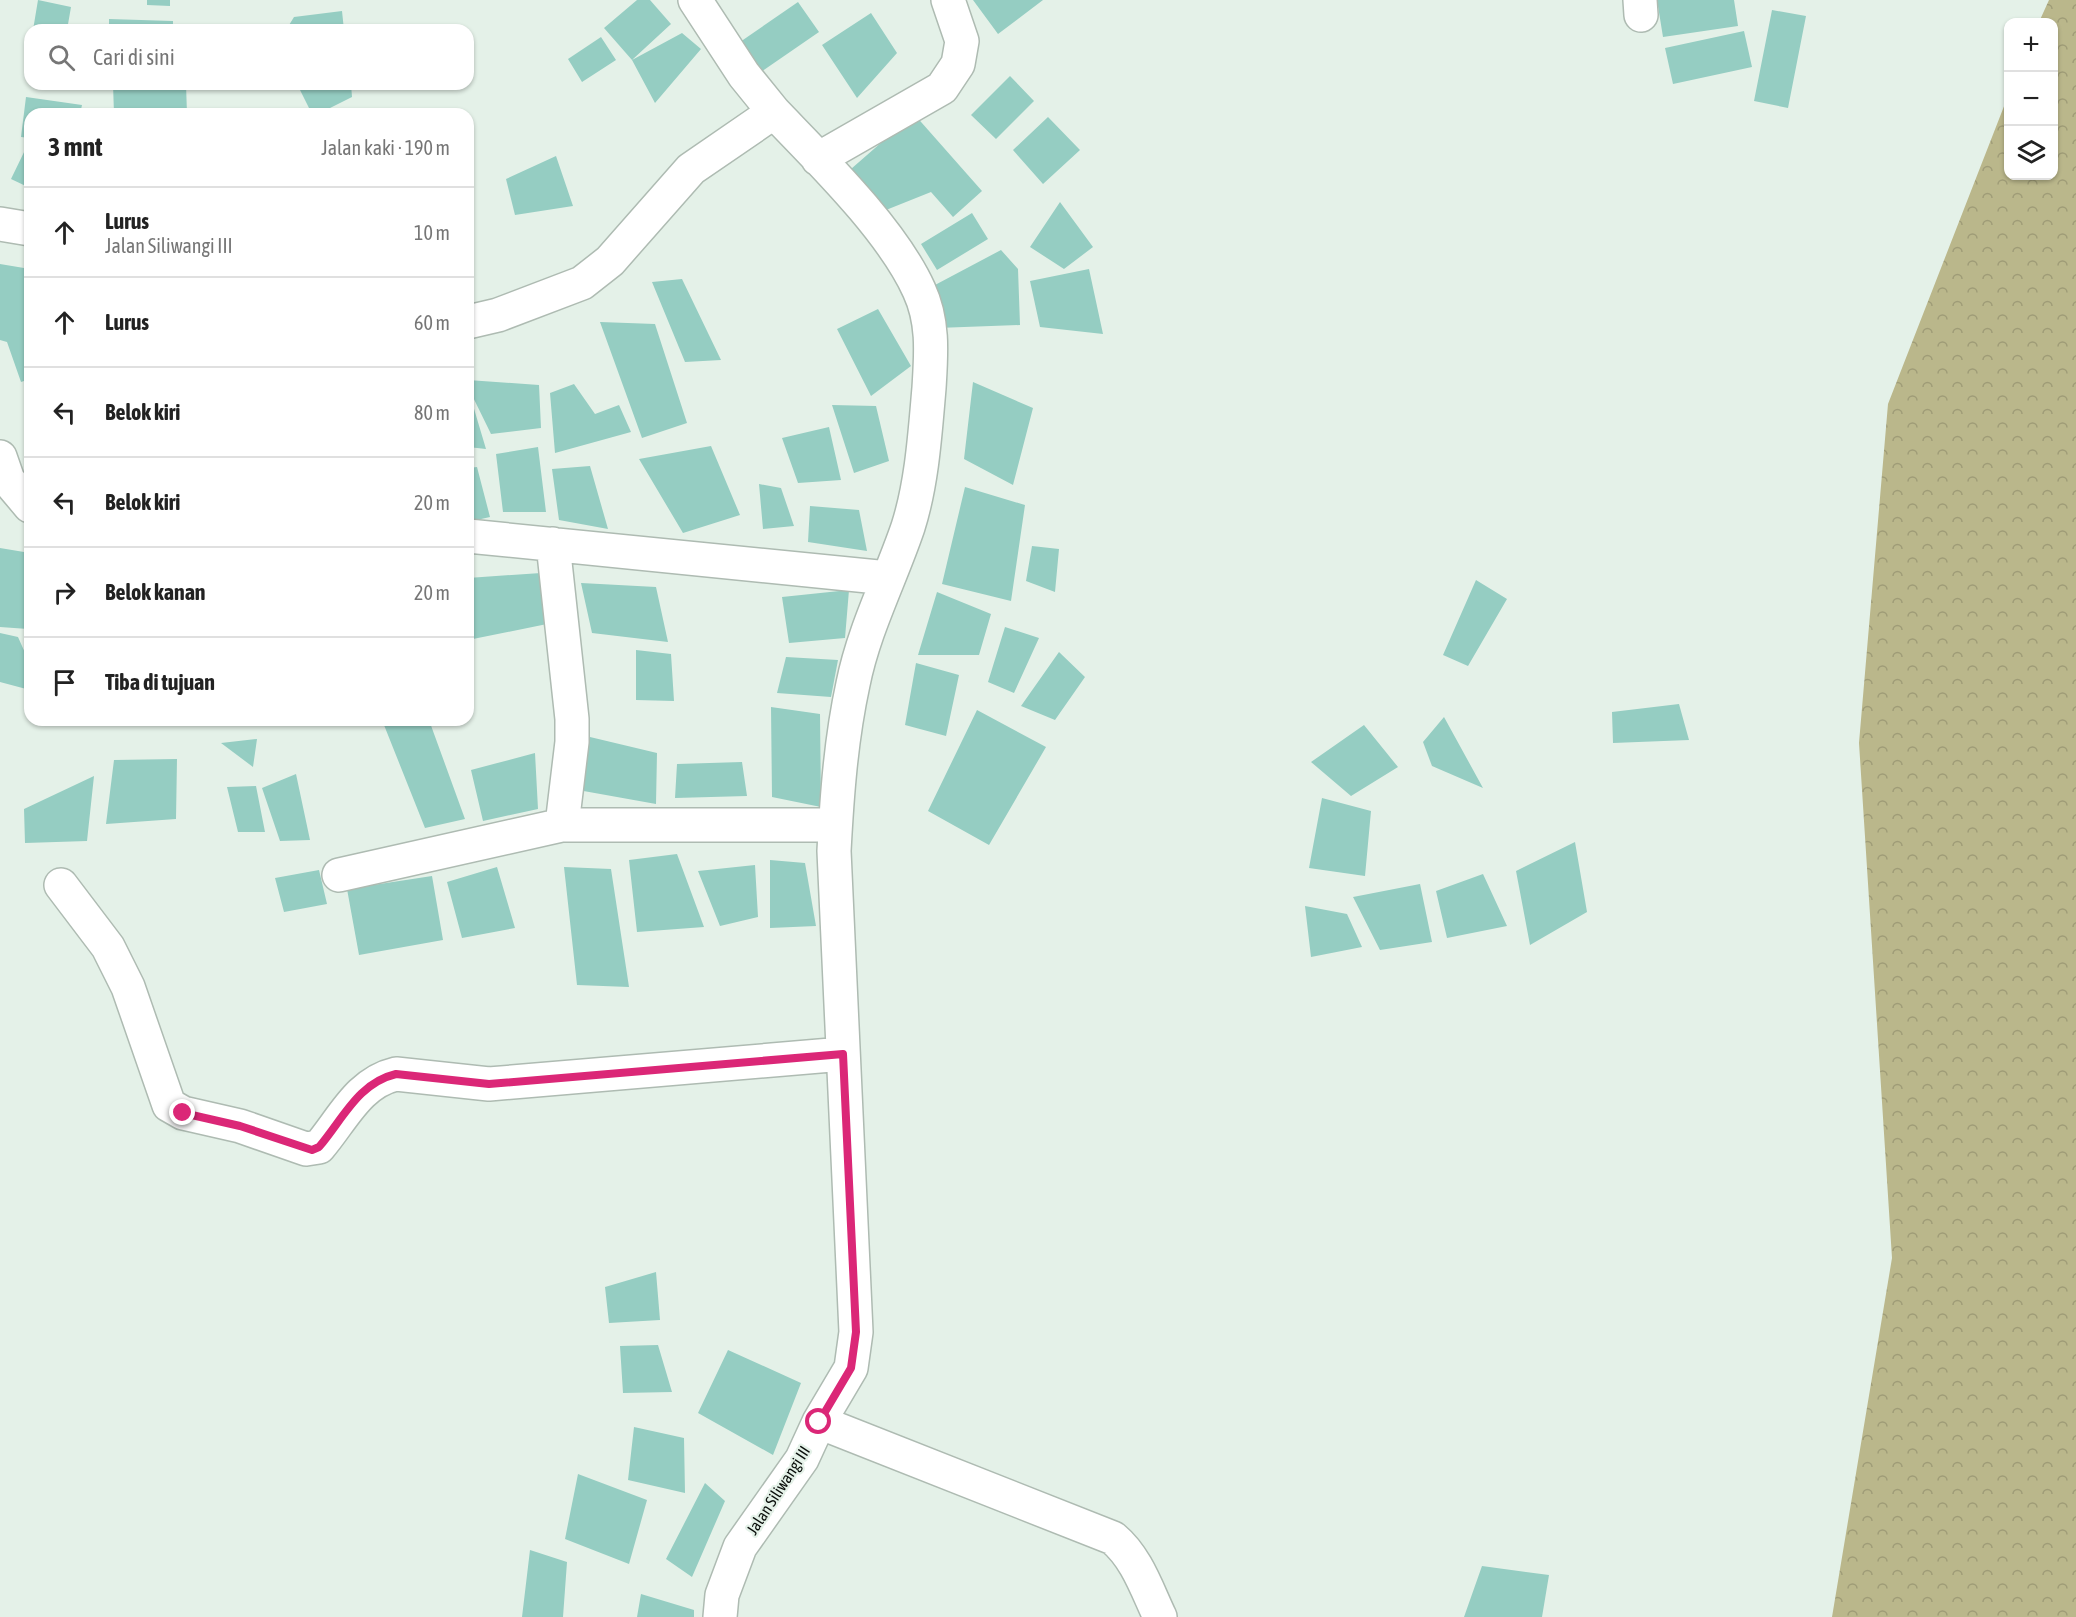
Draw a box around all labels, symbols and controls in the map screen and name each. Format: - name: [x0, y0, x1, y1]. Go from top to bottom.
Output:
- map controls: [2004, 18, 2058, 180]
- button: +: [2004, 18, 2058, 72]
- search box: [24, 24, 474, 90]
- icon: search: [45, 41, 78, 74]
- text: Cari di sini: [93, 44, 175, 70]
- button: −: [2004, 72, 2058, 126]
- button: layers: [2004, 126, 2058, 180]
- text: 3 mnt: [48, 132, 103, 162]
- text: Jalan kaki · 190 m: [321, 136, 450, 159]
- text: Lurus: [105, 208, 149, 234]
- icon: ahead: [48, 216, 81, 249]
- text: 10 m: [414, 221, 450, 244]
- text: Jalan Siliwangi III: [105, 234, 233, 257]
- icon: ahead: [48, 306, 81, 339]
- text: Lurus: [105, 309, 149, 335]
- text: 60 m: [414, 311, 450, 334]
- icon: left: [48, 396, 81, 429]
- text: Belok kiri: [105, 399, 180, 425]
- text: 80 m: [414, 401, 450, 424]
- icon: left: [48, 486, 81, 519]
- text: Belok kiri: [105, 489, 180, 515]
- text: 20 m: [414, 491, 450, 514]
- icon: right: [48, 576, 81, 609]
- text: Belok kanan: [105, 579, 206, 605]
- text: 20 m: [414, 581, 450, 604]
- icon: arrive: [48, 666, 81, 699]
- text: Tiba di tujuan: [105, 669, 215, 695]
- route end: [169, 1099, 195, 1125]
- route start: [805, 1408, 831, 1434]
- street label: Jalan Siliwangi III: [743, 1442, 814, 1538]

